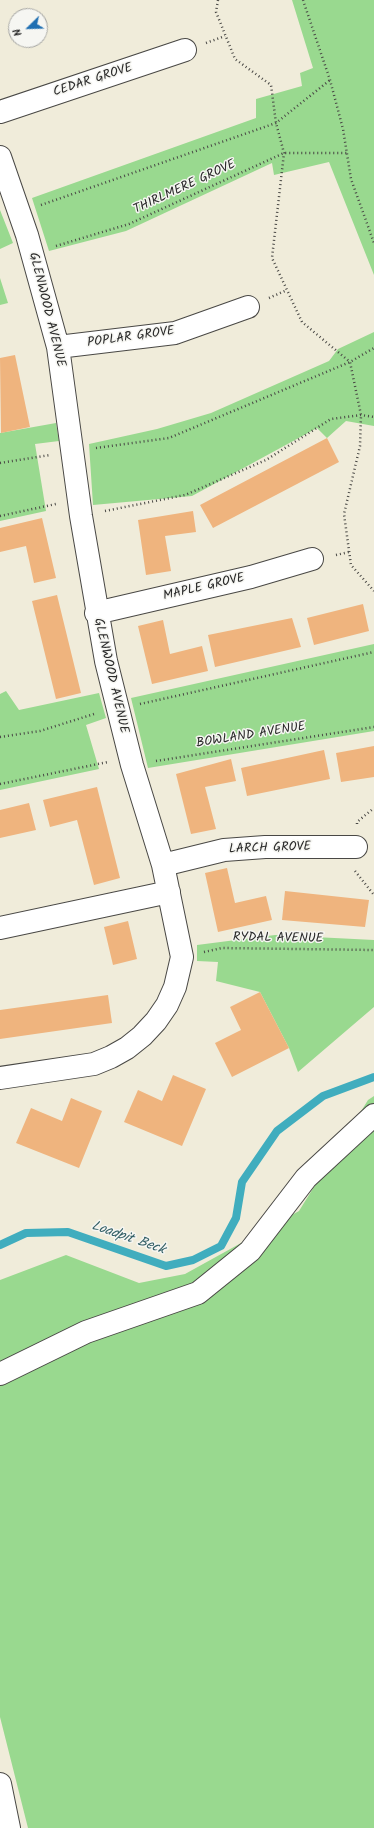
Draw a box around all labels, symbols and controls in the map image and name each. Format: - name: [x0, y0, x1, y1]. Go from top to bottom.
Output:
- north arrow: [8, 8, 48, 48]
- text: N: [8, 26, 28, 39]
- street label: CEDAR GROVE: [51, 61, 135, 101]
- street label: THIRLMERE GROVE: [132, 158, 238, 218]
- street label: GLENWOOD AVENUE: [24, 251, 68, 369]
- street label: POPLAR GROVE: [86, 324, 176, 352]
- street label: MAPLE GROVE: [162, 571, 246, 605]
- street label: GLENWOOD AVENUE: [89, 617, 131, 735]
- street label: BOWLAND AVENUE: [195, 720, 307, 752]
- street label: LARCH GROVE: [229, 840, 311, 858]
- street label: RYDAL AVENUE: [233, 930, 323, 948]
- water label: Loadpit Beck: [89, 1219, 167, 1259]

